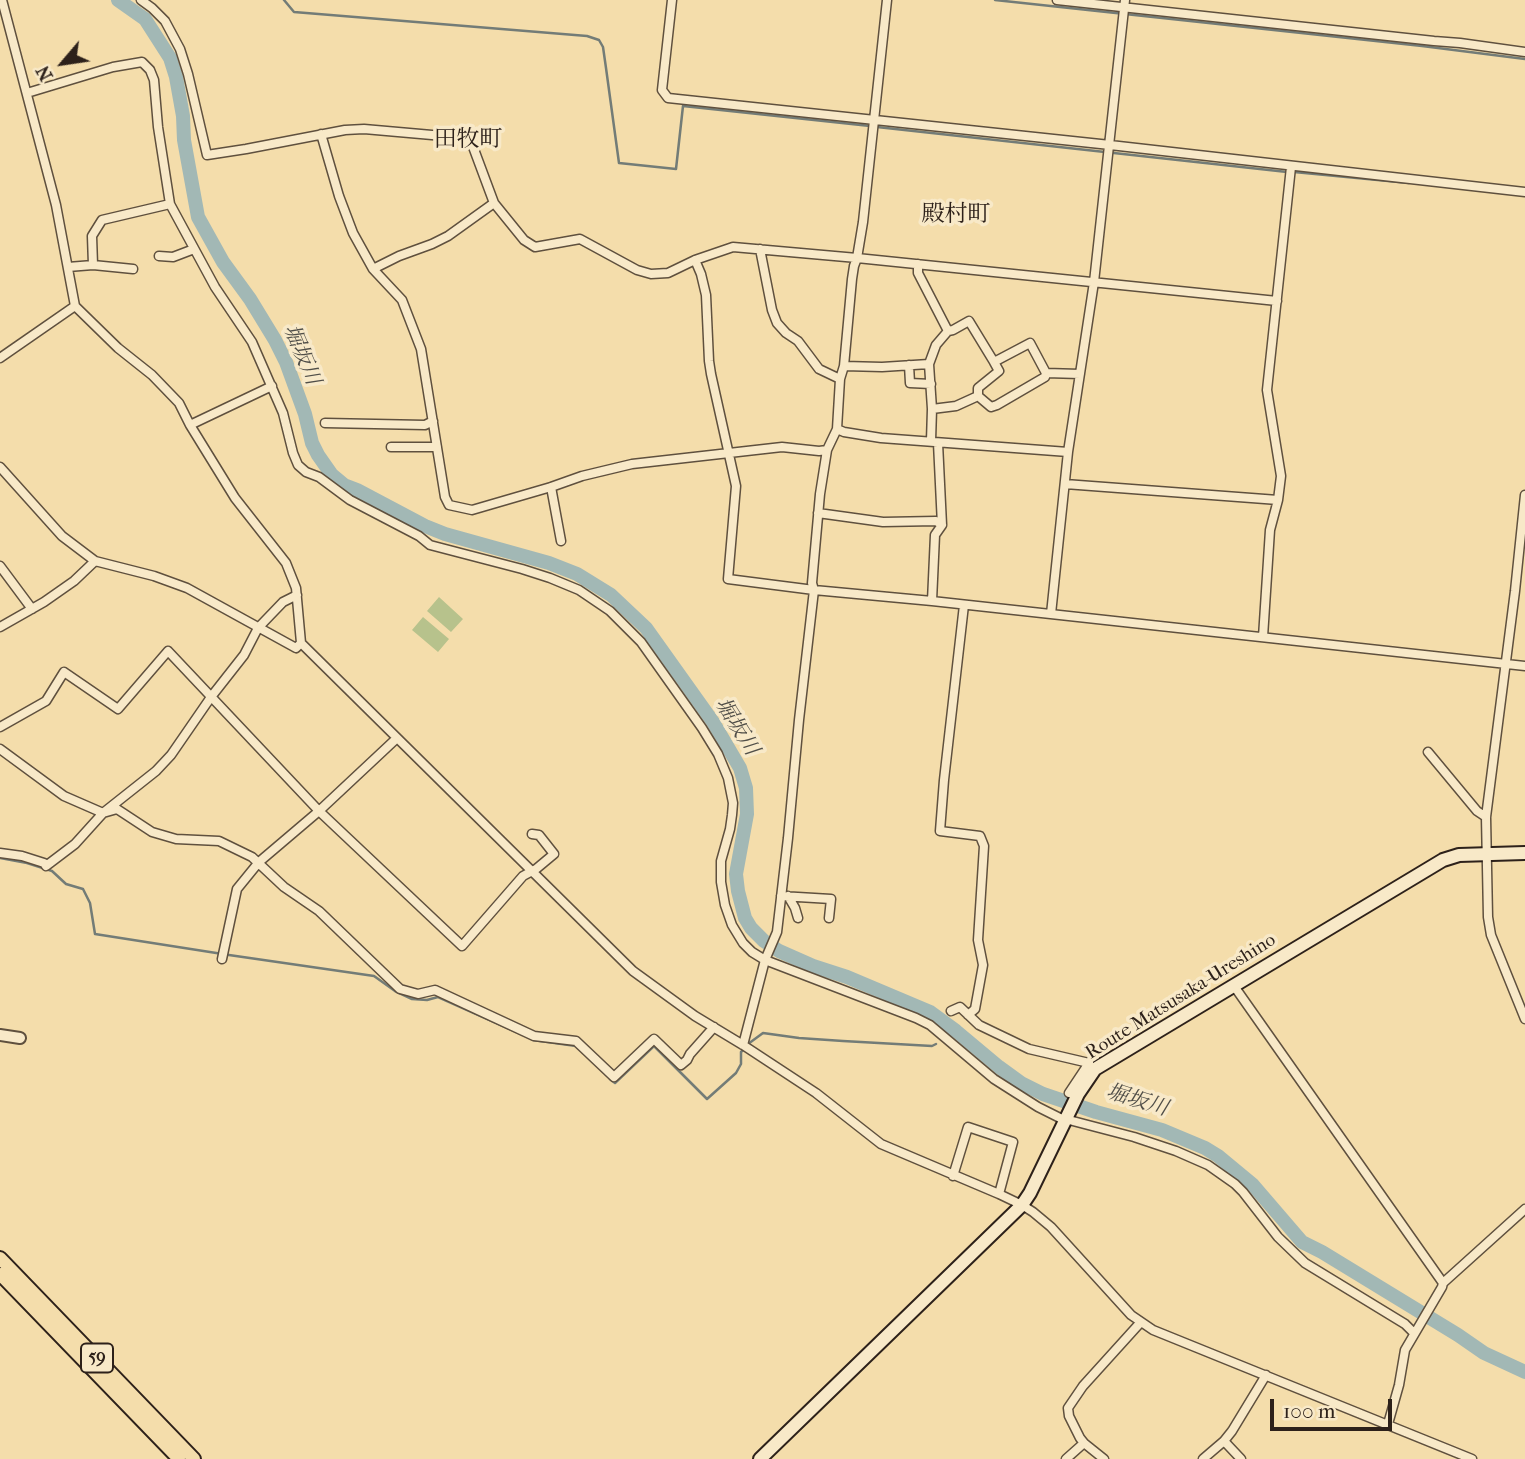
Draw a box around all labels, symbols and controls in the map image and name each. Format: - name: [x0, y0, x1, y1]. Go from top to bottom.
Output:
- north arrow: [28, 28, 98, 98]
- text: N: [32, 62, 58, 85]
- district label: 田牧町: [434, 126, 502, 154]
- district label: 殿村町: [922, 201, 990, 229]
- water label: 堀坂川: [277, 321, 325, 389]
- water label: 堀坂川: [709, 694, 763, 760]
- street label: Route Matsusaka-Ureshino: [1082, 929, 1280, 1065]
- water label: 堀坂川: [1103, 1080, 1171, 1122]
- road number: 59: [81, 1344, 113, 1372]
- scale bar: [1273, 1386, 1396, 1430]
- text: 100 m: [1283, 1399, 1336, 1423]

